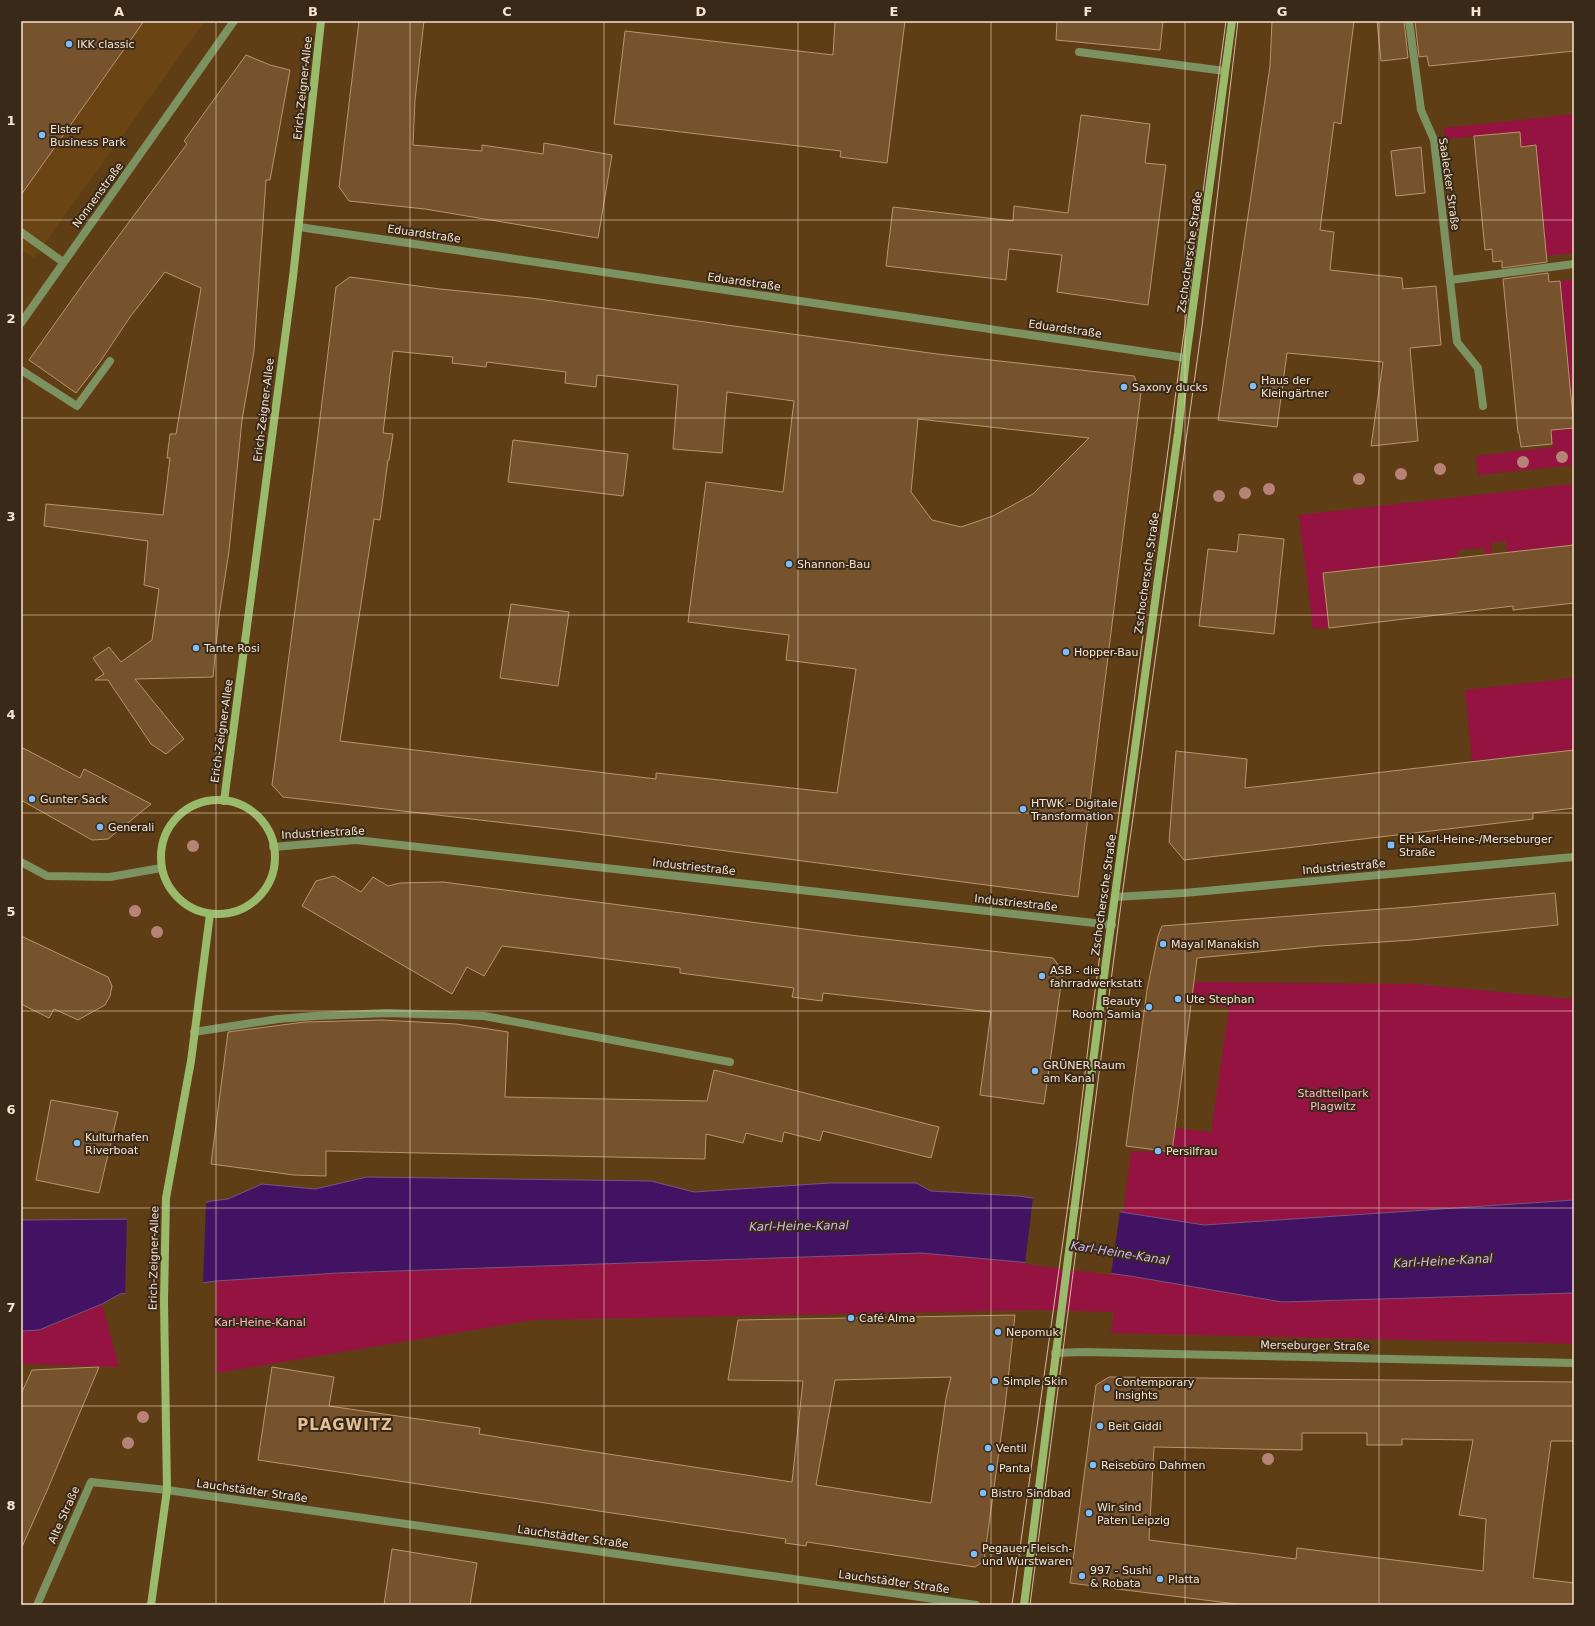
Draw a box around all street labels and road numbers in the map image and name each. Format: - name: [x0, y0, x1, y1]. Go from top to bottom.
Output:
- street label: Erich-Zeigner-Allee: [291, 35, 315, 141]
- street label: Saalecker Straße: [1436, 137, 1462, 231]
- street label: Nonnenstraße: [70, 160, 126, 230]
- street label: Zschochersche Straße: [1175, 190, 1205, 314]
- street label: Eduardstraße: [386, 222, 462, 246]
- street label: Eduardstraße: [706, 270, 782, 294]
- street label: Eduardstraße: [1027, 317, 1103, 341]
- street label: Erich-Zeigner-Allee: [251, 357, 277, 463]
- street label: Zschochersche Straße: [1132, 511, 1162, 635]
- street label: Erich-Zeigner-Allee: [208, 678, 236, 784]
- street label: Industriestraße: [281, 824, 365, 842]
- street label: Zschochersche Straße: [1089, 833, 1119, 957]
- street label: Industriestraße: [652, 856, 736, 878]
- street label: Industriestraße: [1302, 857, 1386, 877]
- street label: Industriestraße: [974, 892, 1058, 914]
- street label: Erich-Zeigner-Allee: [147, 1206, 161, 1310]
- street label: Merseburger Straße: [1260, 1339, 1370, 1353]
- street label: Lauchstädter Straße: [196, 1477, 309, 1505]
- street label: Alte Straße: [46, 1484, 83, 1546]
- street label: Lauchstädter Straße: [517, 1523, 630, 1551]
- street label: Lauchstädter Straße: [838, 1568, 951, 1596]

